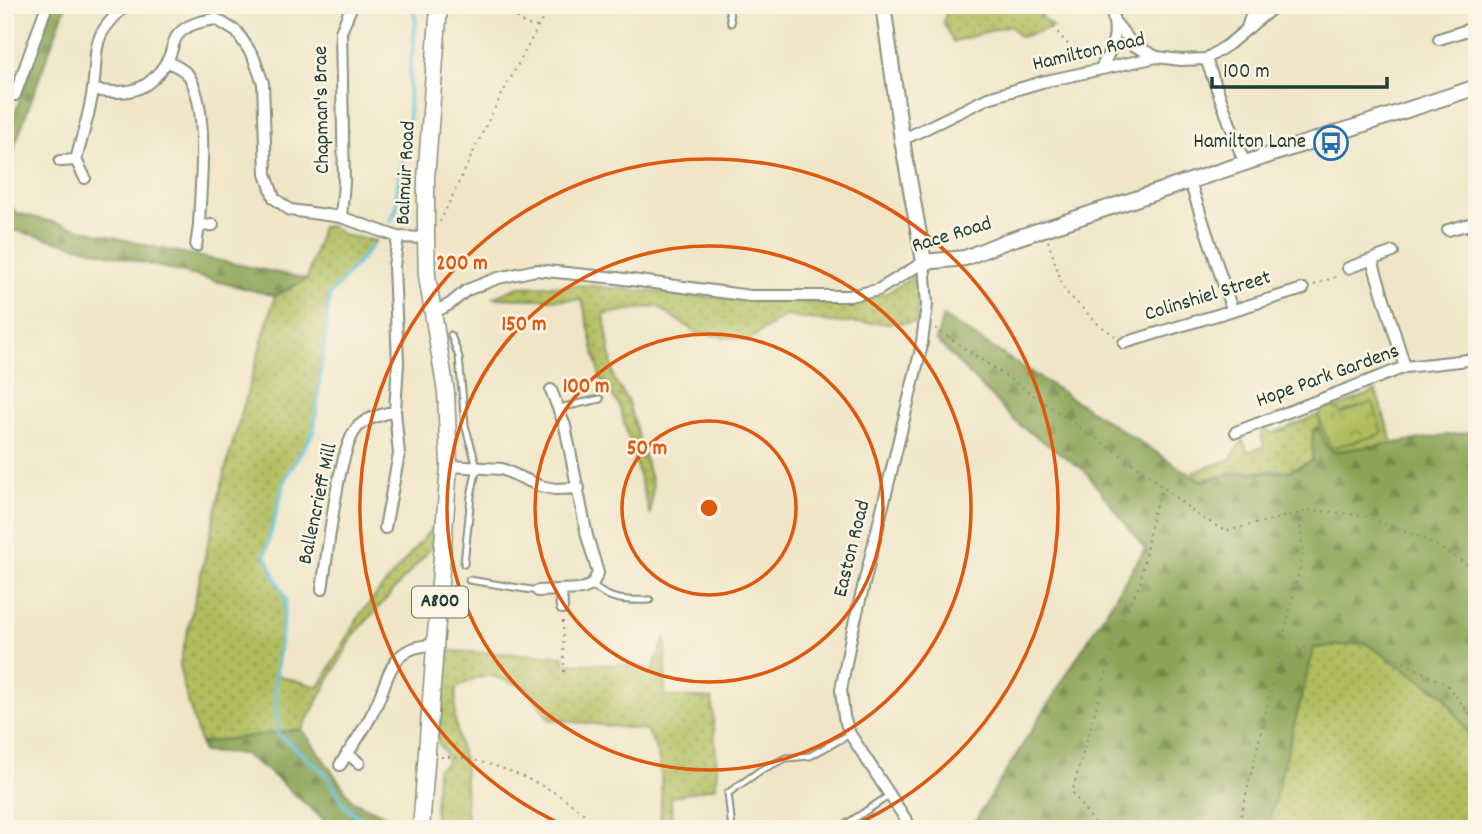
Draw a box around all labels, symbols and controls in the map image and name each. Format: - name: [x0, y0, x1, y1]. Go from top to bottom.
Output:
- street label: Hamilton Road: [1030, 25, 1148, 81]
- street label: Chapman's Brae: [307, 46, 339, 174]
- scale bar: [1212, 46, 1388, 90]
- text: 100 m: [1223, 58, 1270, 88]
- street label: Balmuir Road: [389, 120, 425, 226]
- bus stop icon: Hamilton Lane: [1312, 124, 1350, 162]
- place label: Hamilton Lane: [1193, 128, 1306, 158]
- street label: Race Road: [908, 210, 996, 262]
- text: 200 m: [436, 250, 488, 280]
- street label: Colinshiel Street: [1141, 263, 1275, 330]
- text: 150 m: [501, 311, 547, 341]
- street label: Hope Park Gardens: [1252, 337, 1404, 417]
- text: 100 m: [563, 373, 609, 403]
- text: 50 m: [627, 435, 667, 465]
- street label: Ballencrieff Mill: [292, 441, 346, 567]
- centre of rings: [697, 496, 721, 520]
- street label: Easton Road: [826, 497, 880, 601]
- road number: A800: [412, 586, 468, 618]

